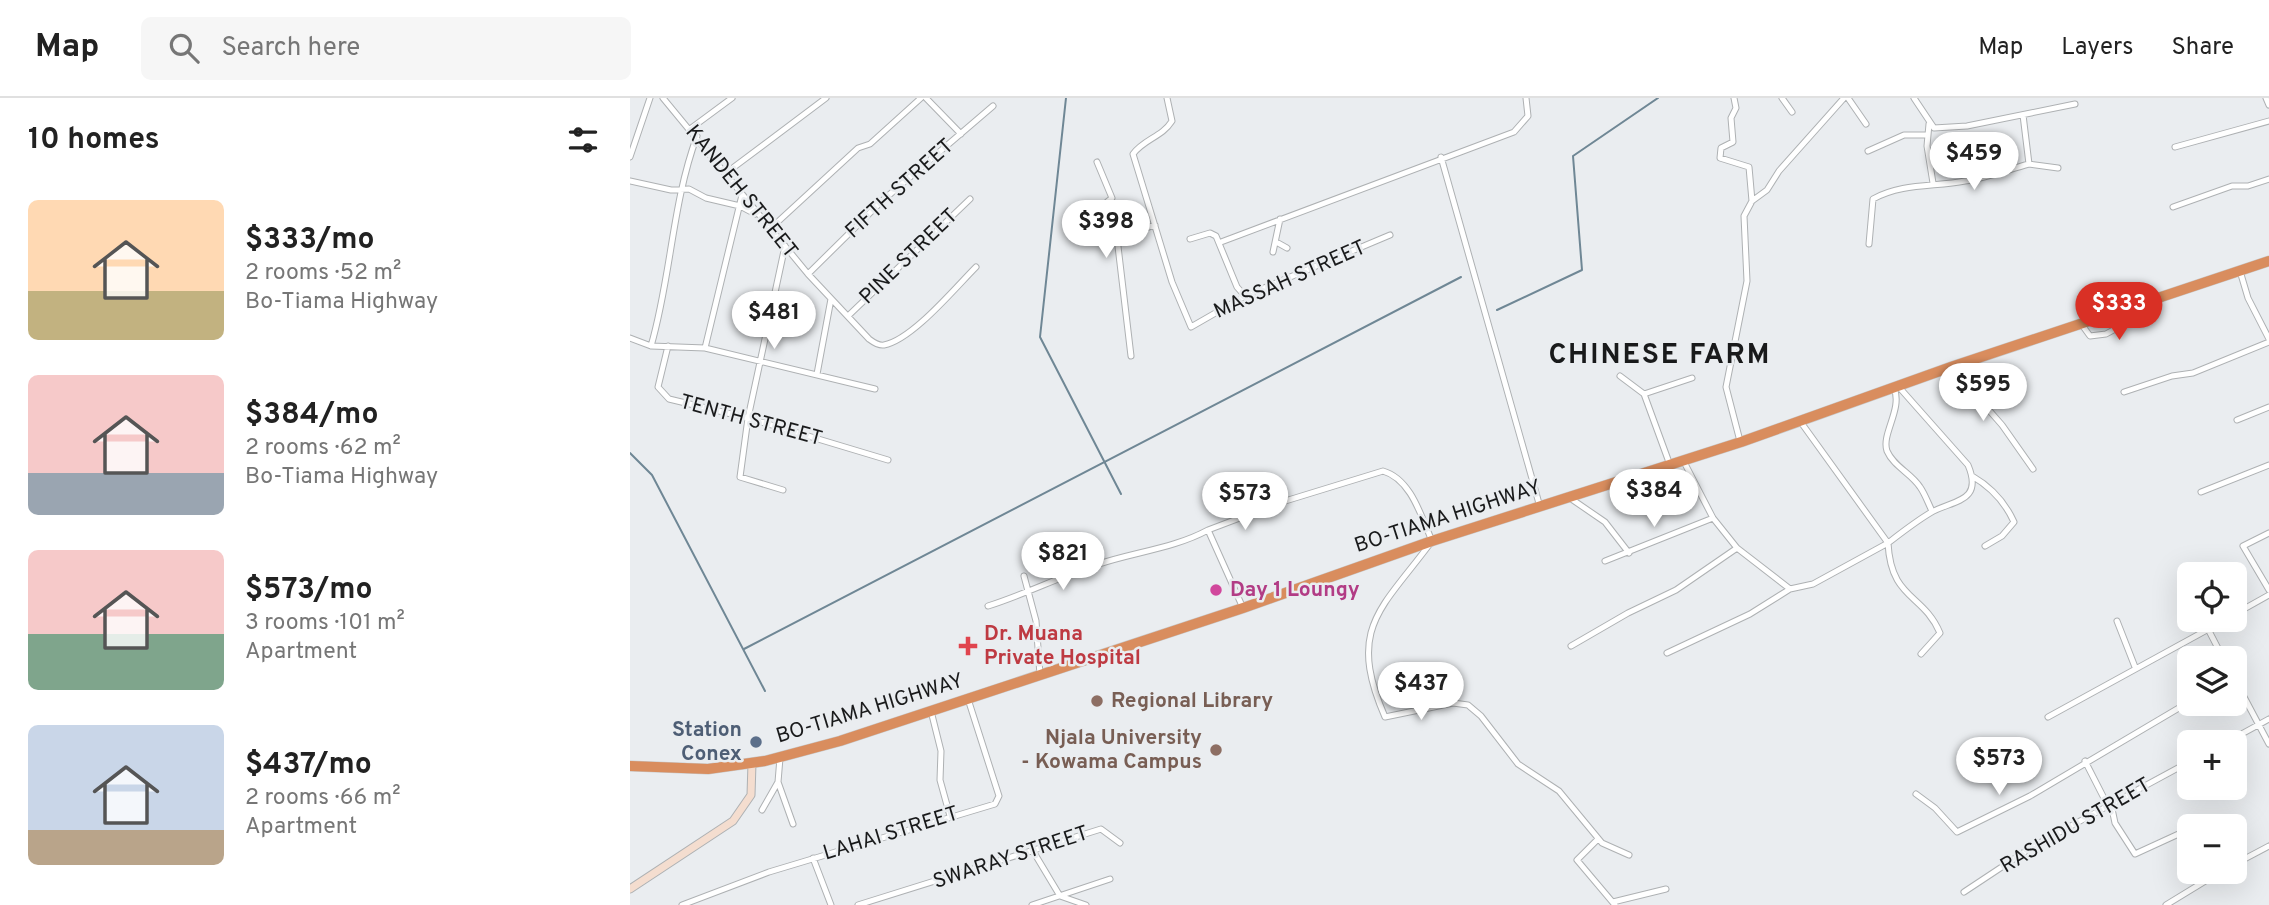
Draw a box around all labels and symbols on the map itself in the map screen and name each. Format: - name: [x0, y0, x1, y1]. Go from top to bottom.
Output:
- street label: KANDEH STREET: [679, 120, 803, 264]
- pin: $459: [1933, 132, 2015, 192]
- street label: FIFTH STREET: [840, 133, 960, 245]
- pin: $398: [1065, 200, 1147, 260]
- street label: PINE STREET: [854, 203, 964, 311]
- street label: MASSAH STREET: [1210, 234, 1370, 326]
- pin: $333: [2078, 282, 2160, 342]
- pin: $481: [733, 292, 815, 351]
- district label: CHINESE FARM: [1548, 338, 1772, 374]
- pin: $595: [1942, 364, 2024, 423]
- street label: TENTH STREET: [677, 389, 825, 453]
- pin: $384: [1613, 470, 1695, 529]
- pin: $573: [1204, 472, 1286, 532]
- street label: BO-TIAMA HIGHWAY: [1351, 474, 1545, 560]
- pin: $821: [1022, 532, 1104, 592]
- place label: Day 1 Loungy: [1230, 577, 1360, 604]
- marker: Day 1 Loungy: [1208, 582, 1224, 598]
- place label: Dr. Muana Private Hospital: [984, 621, 1141, 672]
- marker: Dr. Muana Private Hospital: [958, 636, 978, 656]
- pin: $437: [1380, 662, 1462, 722]
- street label: BO-TIAMA HIGHWAY: [773, 668, 967, 750]
- place label: Regional Library: [1111, 688, 1273, 715]
- marker: Regional Library: [1089, 693, 1105, 709]
- place label: Station Conex: [672, 717, 742, 768]
- place label: Njala University - Kowama Campus: [1021, 725, 1202, 776]
- marker: Station Conex: [748, 734, 764, 750]
- pin: $573: [1958, 738, 2040, 797]
- marker: Njala University - Kowama Campus: [1208, 742, 1224, 758]
- street label: RASHIDU STREET: [1996, 772, 2156, 880]
- street label: LAHAI STREET: [820, 801, 962, 867]
- street label: SWARAY STREET: [930, 820, 1092, 896]

